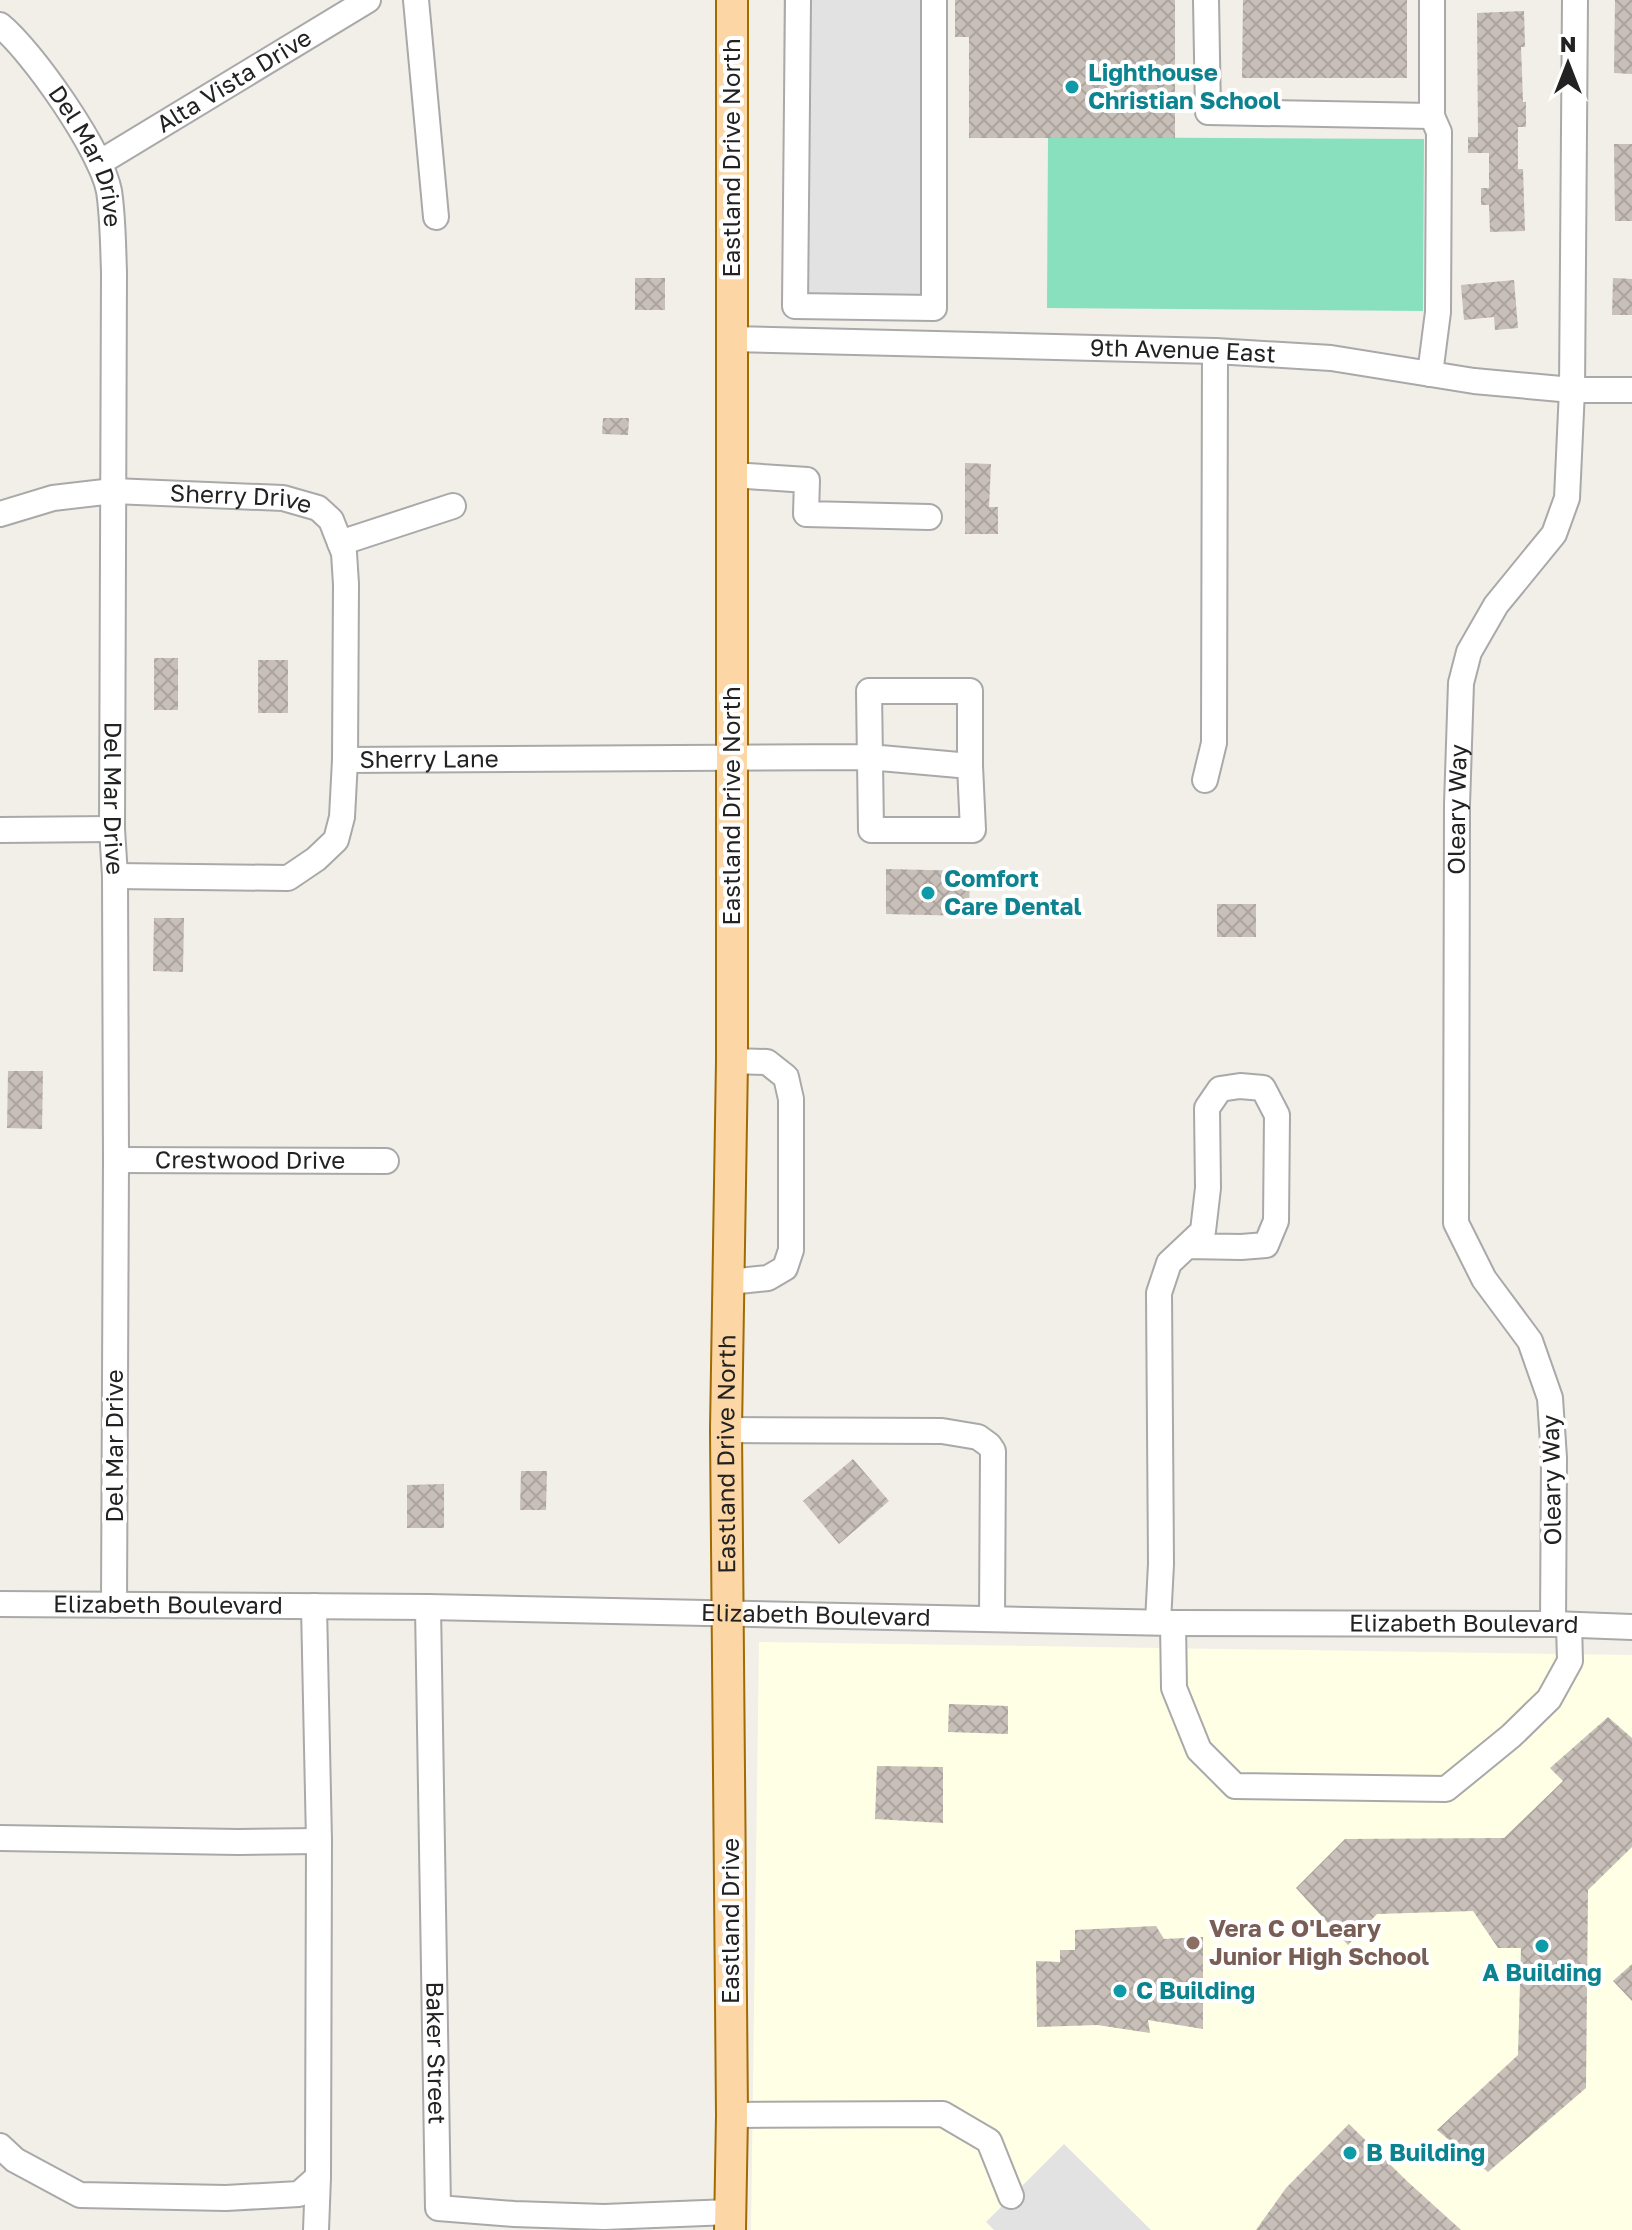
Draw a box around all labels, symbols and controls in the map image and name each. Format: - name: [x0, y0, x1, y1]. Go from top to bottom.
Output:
- street label: Alta Vista Drive: [151, 22, 316, 138]
- north arrow: [1528, 24, 1608, 104]
- text: N: [1560, 30, 1576, 57]
- street label: Eastland Drive North: [716, 38, 745, 278]
- place label: Lighthouse Christian School: [1088, 57, 1281, 114]
- marker: Lighthouse Christian School: [1063, 78, 1081, 96]
- street label: Del Mar Drive: [43, 79, 128, 228]
- street label: 9th Avenue East: [1090, 332, 1277, 368]
- street label: Sherry Drive: [169, 477, 316, 519]
- street label: Eastland Drive North: [716, 686, 745, 926]
- street label: Del Mar Drive: [99, 722, 131, 876]
- street label: Sherry Lane: [359, 743, 499, 773]
- street label: Oleary Way: [1441, 743, 1472, 875]
- place label: Comfort Care Dental: [944, 863, 1082, 920]
- marker: Comfort Care Dental: [919, 884, 937, 902]
- street label: Crestwood Drive: [155, 1144, 345, 1174]
- street label: Eastland Drive North: [710, 1334, 741, 1574]
- street label: Del Mar Drive: [99, 1369, 128, 1523]
- street label: Oleary Way: [1535, 1414, 1566, 1546]
- street label: Elizabeth Boulevard: [53, 1588, 283, 1619]
- street label: Elizabeth Boulevard: [701, 1597, 931, 1631]
- street label: Elizabeth Boulevard: [1349, 1607, 1579, 1638]
- street label: Eastland Drive: [715, 1838, 744, 2004]
- place label: Vera C O'Leary Junior High School: [1209, 1913, 1429, 1970]
- marker: Vera C O'Leary Junior High School: [1184, 1934, 1202, 1952]
- marker: A Building: [1533, 1937, 1551, 1955]
- place label: A Building: [1482, 1957, 1602, 1986]
- place label: C Building: [1136, 1975, 1255, 2004]
- street label: Baker Street: [421, 1981, 453, 2125]
- marker: C Building: [1111, 1982, 1129, 2000]
- place label: B Building: [1366, 2137, 1485, 2166]
- marker: B Building: [1341, 2144, 1359, 2162]

